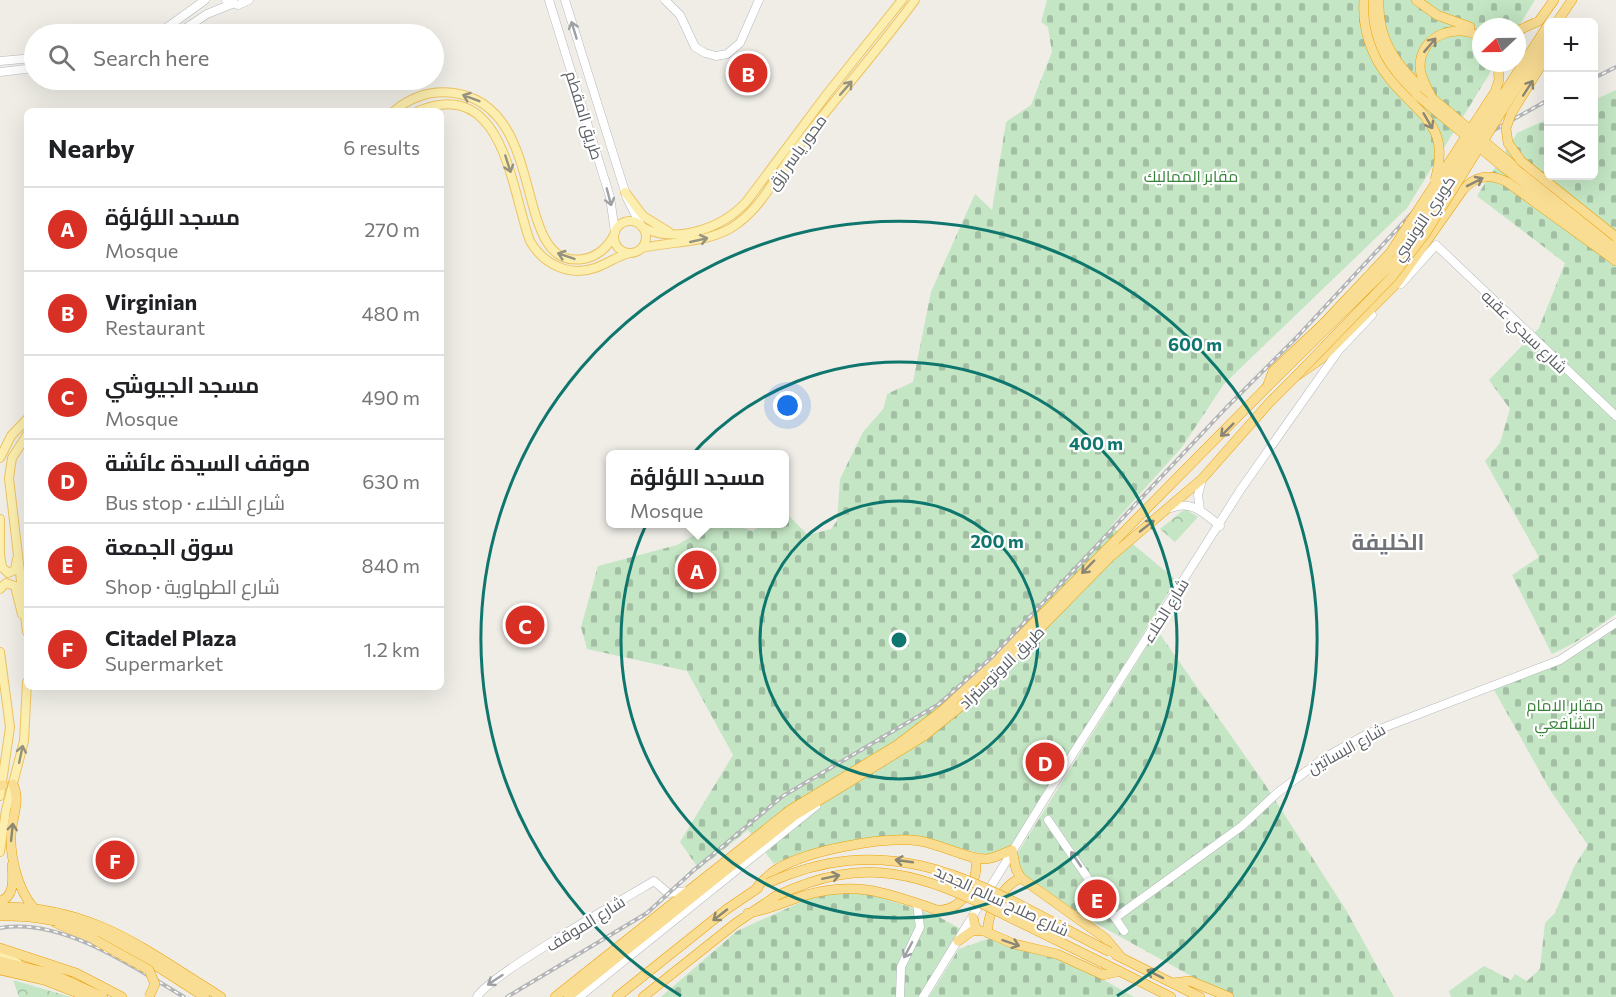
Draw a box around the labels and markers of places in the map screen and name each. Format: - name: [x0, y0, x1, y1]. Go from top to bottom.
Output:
- pin: B: [728, 50, 768, 96]
- pin: A: [678, 548, 716, 592]
- pin: C: [506, 602, 544, 648]
- centre of rings: [889, 630, 909, 650]
- pin: D: [1026, 740, 1064, 784]
- pin: F: [96, 838, 134, 882]
- pin: E: [1078, 876, 1116, 922]

